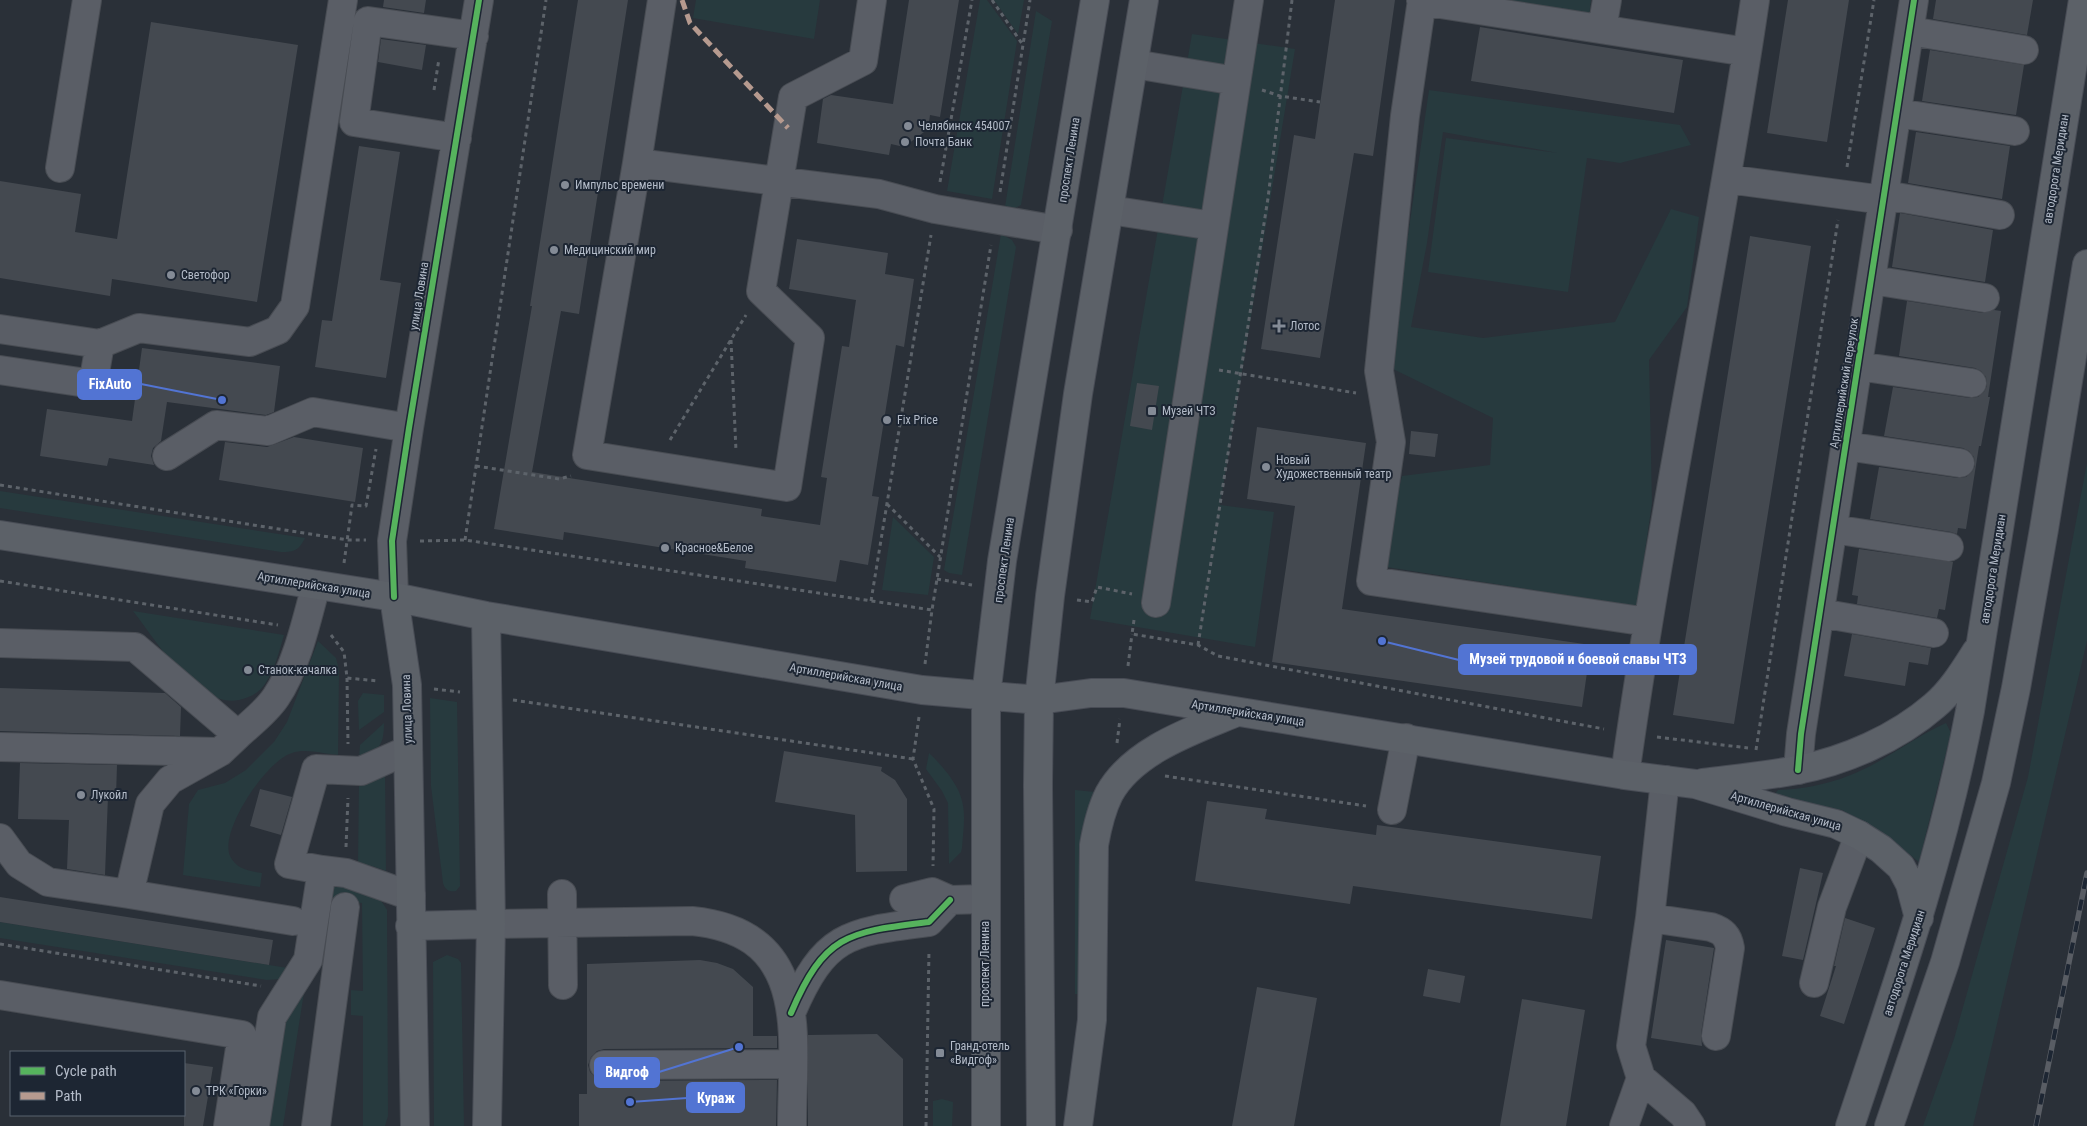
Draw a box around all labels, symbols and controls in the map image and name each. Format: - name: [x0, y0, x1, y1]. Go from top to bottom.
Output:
- street label: автодорога Меридиан: [2040, 113, 2072, 225]
- street label: проспект Ленина: [1055, 116, 1083, 204]
- place label: Челябинск 454007: [918, 119, 1010, 133]
- marker: Челябинск 454007: [902, 120, 914, 132]
- place label: Почта Банк: [915, 135, 972, 149]
- marker: Почта Банк: [899, 136, 911, 148]
- place label: Импульс времени: [575, 178, 664, 192]
- marker: Импульс времени: [559, 179, 571, 191]
- place label: Медицинский мир: [564, 243, 656, 257]
- marker: Медицинский мир: [548, 244, 560, 256]
- street label: улица Ловина: [407, 260, 431, 331]
- place label: Светофор: [181, 268, 230, 282]
- marker: Светофор: [165, 269, 177, 281]
- street label: Артиллерийский переулок: [1827, 317, 1861, 449]
- marker: Лотос: [1272, 319, 1286, 333]
- place label: Лотос: [1290, 319, 1320, 333]
- callout: FixAuto: [78, 370, 141, 399]
- text: FixAuto: [89, 376, 131, 392]
- place label: Музей ЧТЗ: [1162, 404, 1215, 418]
- marker: Музей ЧТЗ: [1146, 405, 1158, 417]
- place label: Fix Price: [897, 413, 938, 427]
- marker: Fix Price: [881, 414, 893, 426]
- place label: Новый Художественный театр: [1276, 453, 1391, 481]
- marker: Новый Художественный театр: [1260, 461, 1272, 473]
- street label: автодорога Меридиан: [1977, 513, 2009, 625]
- street label: проспект Ленина: [991, 516, 1017, 604]
- place label: Красное&Белое: [675, 541, 753, 555]
- marker: Красное&Белое: [659, 542, 671, 554]
- street label: Артиллерийская улица: [256, 569, 372, 601]
- callout: Музей трудовой и боевой славы ЧТЗ: [1459, 645, 1696, 674]
- text: Музей трудовой и боевой славы ЧТЗ: [1469, 651, 1687, 667]
- street label: Артиллерийская улица: [789, 660, 904, 694]
- place label: Станок-качалка: [258, 663, 337, 677]
- marker: Станок-качалка: [242, 664, 254, 676]
- street label: улица Ловина: [399, 674, 415, 744]
- street label: Артиллерийская улица: [1190, 697, 1306, 729]
- place label: Лукойл: [91, 788, 127, 802]
- marker: Лукойл: [75, 789, 87, 801]
- street label: Артиллерийская улица: [1729, 789, 1843, 834]
- street label: автодорога Меридиан: [1880, 908, 1928, 1018]
- street label: проспект Ленина: [978, 921, 992, 1007]
- place label: Гранд-отель «Видгоф»: [950, 1039, 1010, 1067]
- marker: Гранд-отель «Видгоф»: [934, 1047, 946, 1059]
- legend: [10, 1051, 185, 1116]
- callout: Видгоф: [595, 1058, 659, 1087]
- text: Cycle path: [55, 1062, 117, 1080]
- text: Видгоф: [605, 1064, 649, 1080]
- callout: Кураж: [687, 1083, 744, 1112]
- place label: ТРК «Горки»: [206, 1084, 267, 1098]
- marker: ТРК «Горки»: [190, 1085, 202, 1097]
- text: Path: [55, 1087, 82, 1105]
- text: Кураж: [697, 1090, 735, 1106]

